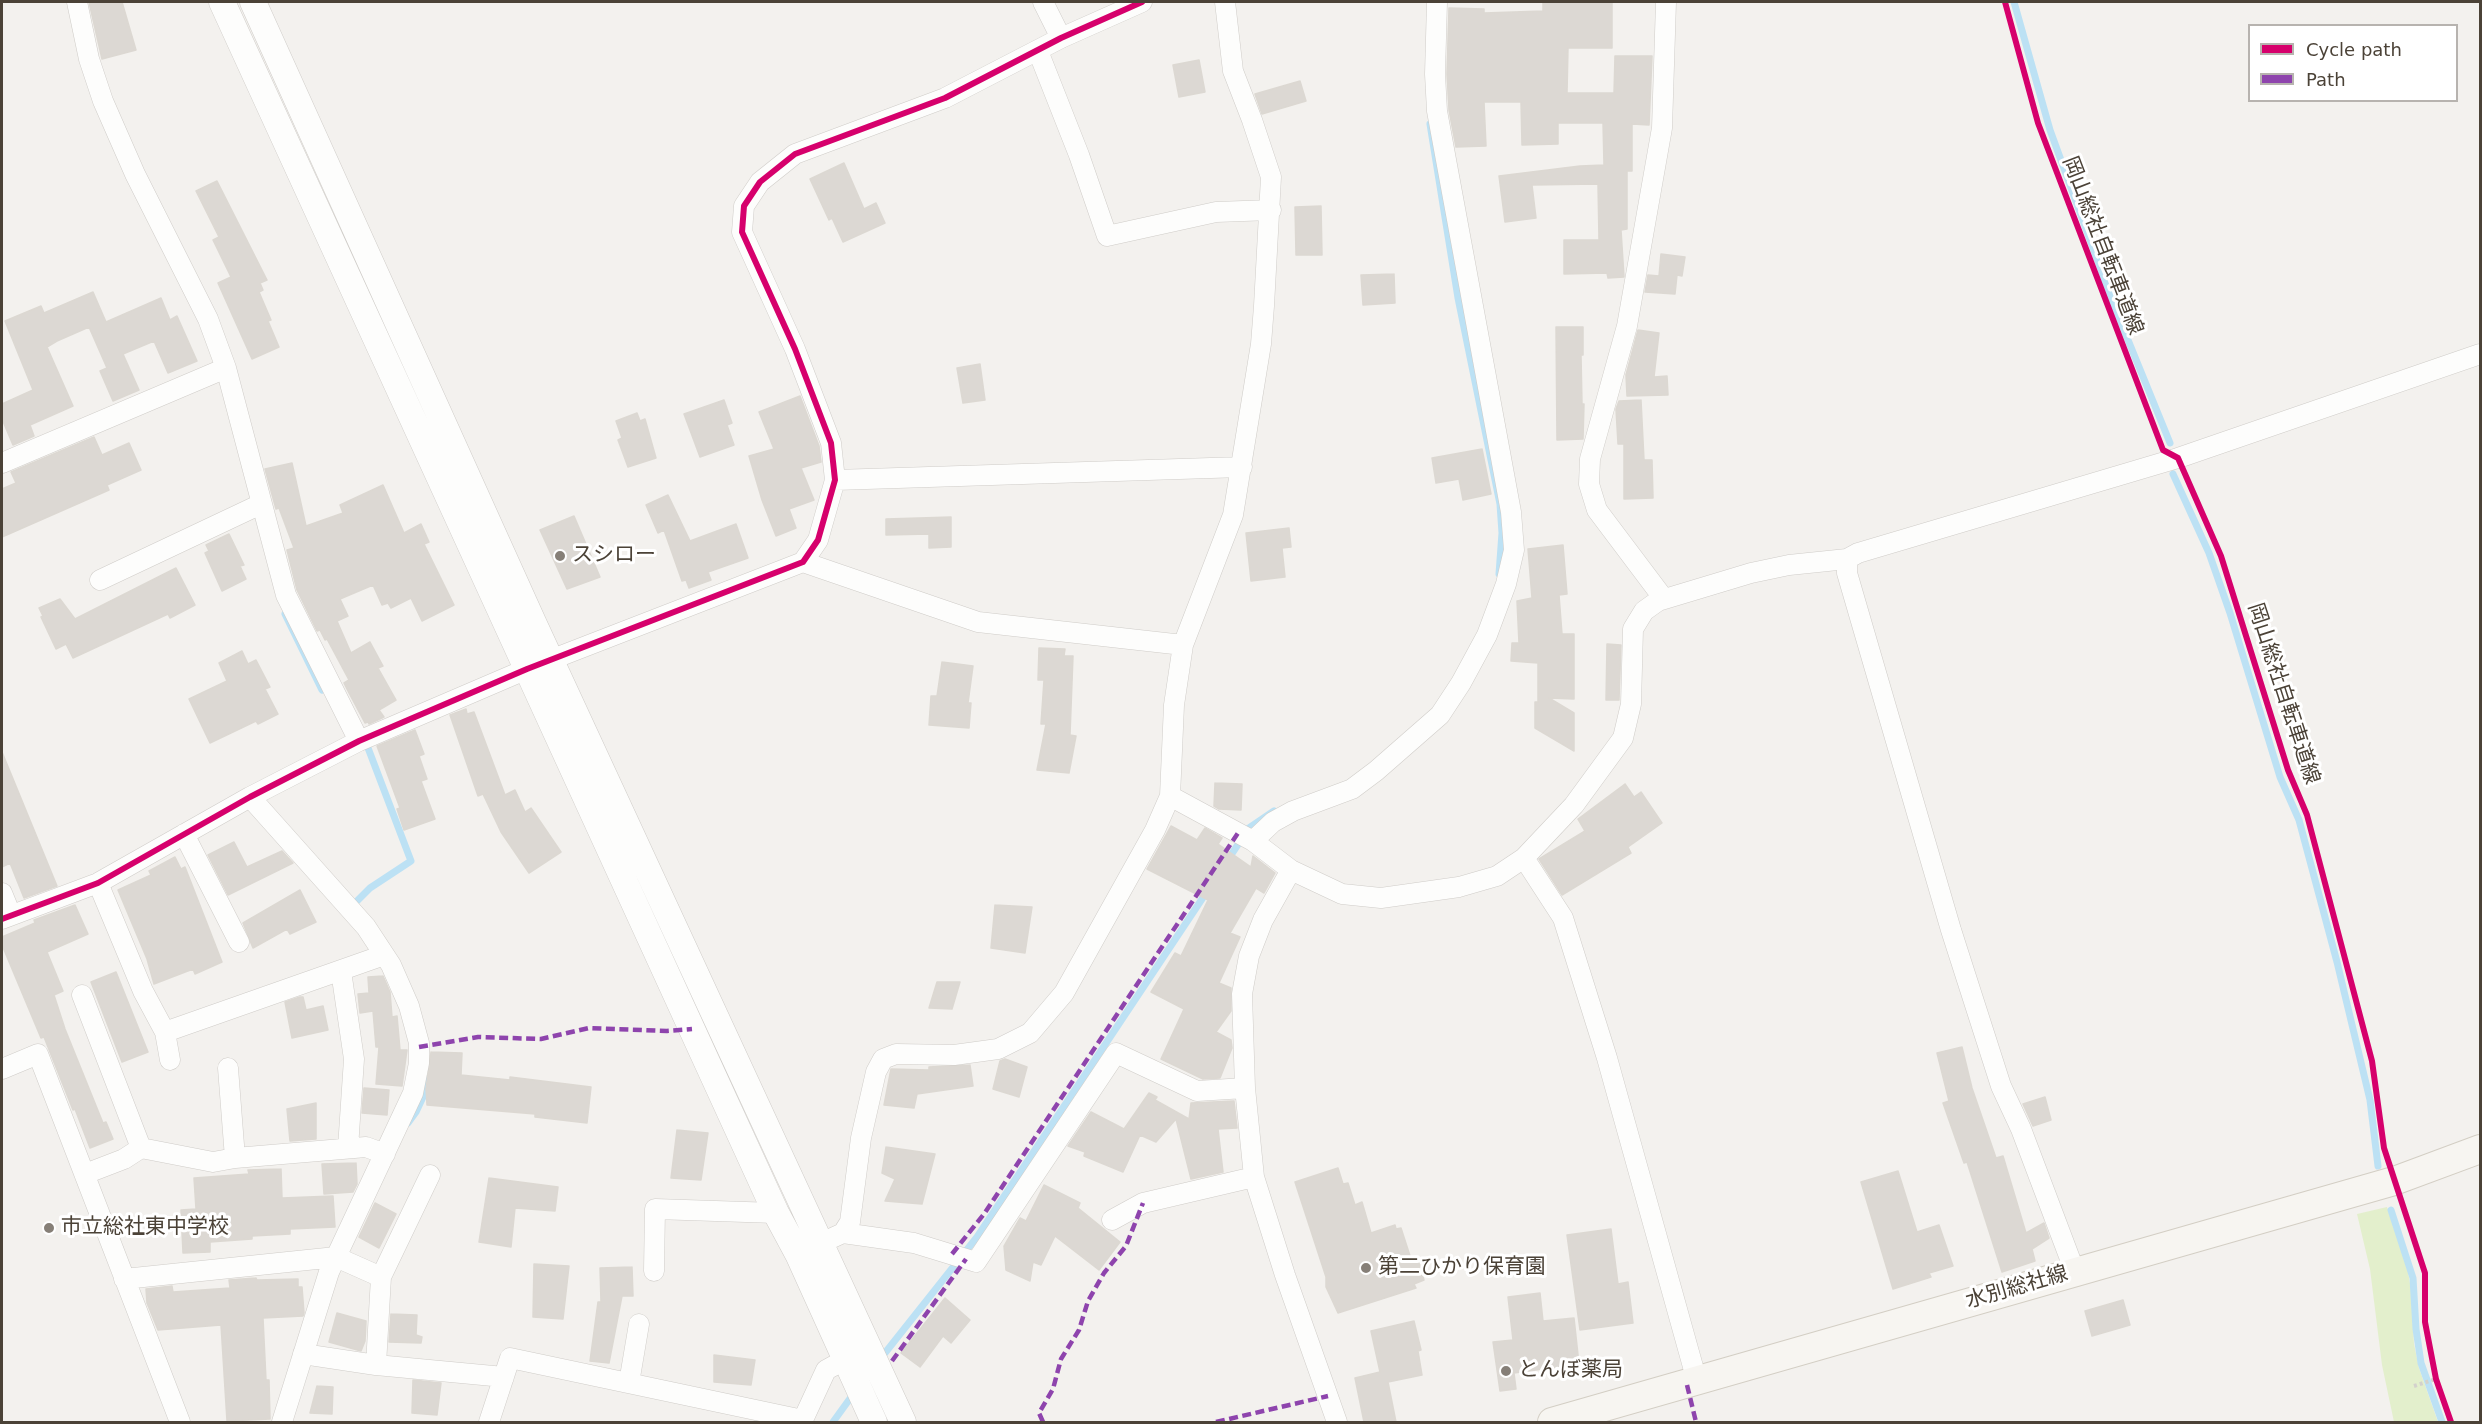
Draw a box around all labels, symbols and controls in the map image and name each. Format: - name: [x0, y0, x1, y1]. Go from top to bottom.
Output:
- legend: [2248, 24, 2458, 102]
- text: Cycle path: [2306, 39, 2402, 60]
- text: Path: [2306, 69, 2346, 90]
- street label: 岡山総社自転車道線: [2056, 153, 2148, 339]
- place label: スシロー: [572, 543, 656, 569]
- marker: スシロー: [553, 549, 567, 563]
- street label: 岡山総社自転車道線: [2242, 600, 2324, 788]
- place label: 市立総社東中学校: [61, 1215, 229, 1241]
- marker: 市立総社東中学校: [42, 1221, 56, 1235]
- place label: 第二ひかり保育園: [1378, 1255, 1546, 1281]
- marker: 第二ひかり保育園: [1359, 1261, 1373, 1275]
- street label: 水別総社線: [1963, 1261, 2071, 1315]
- place label: とんぼ薬局: [1518, 1358, 1623, 1384]
- marker: とんぼ薬局: [1499, 1364, 1513, 1378]

